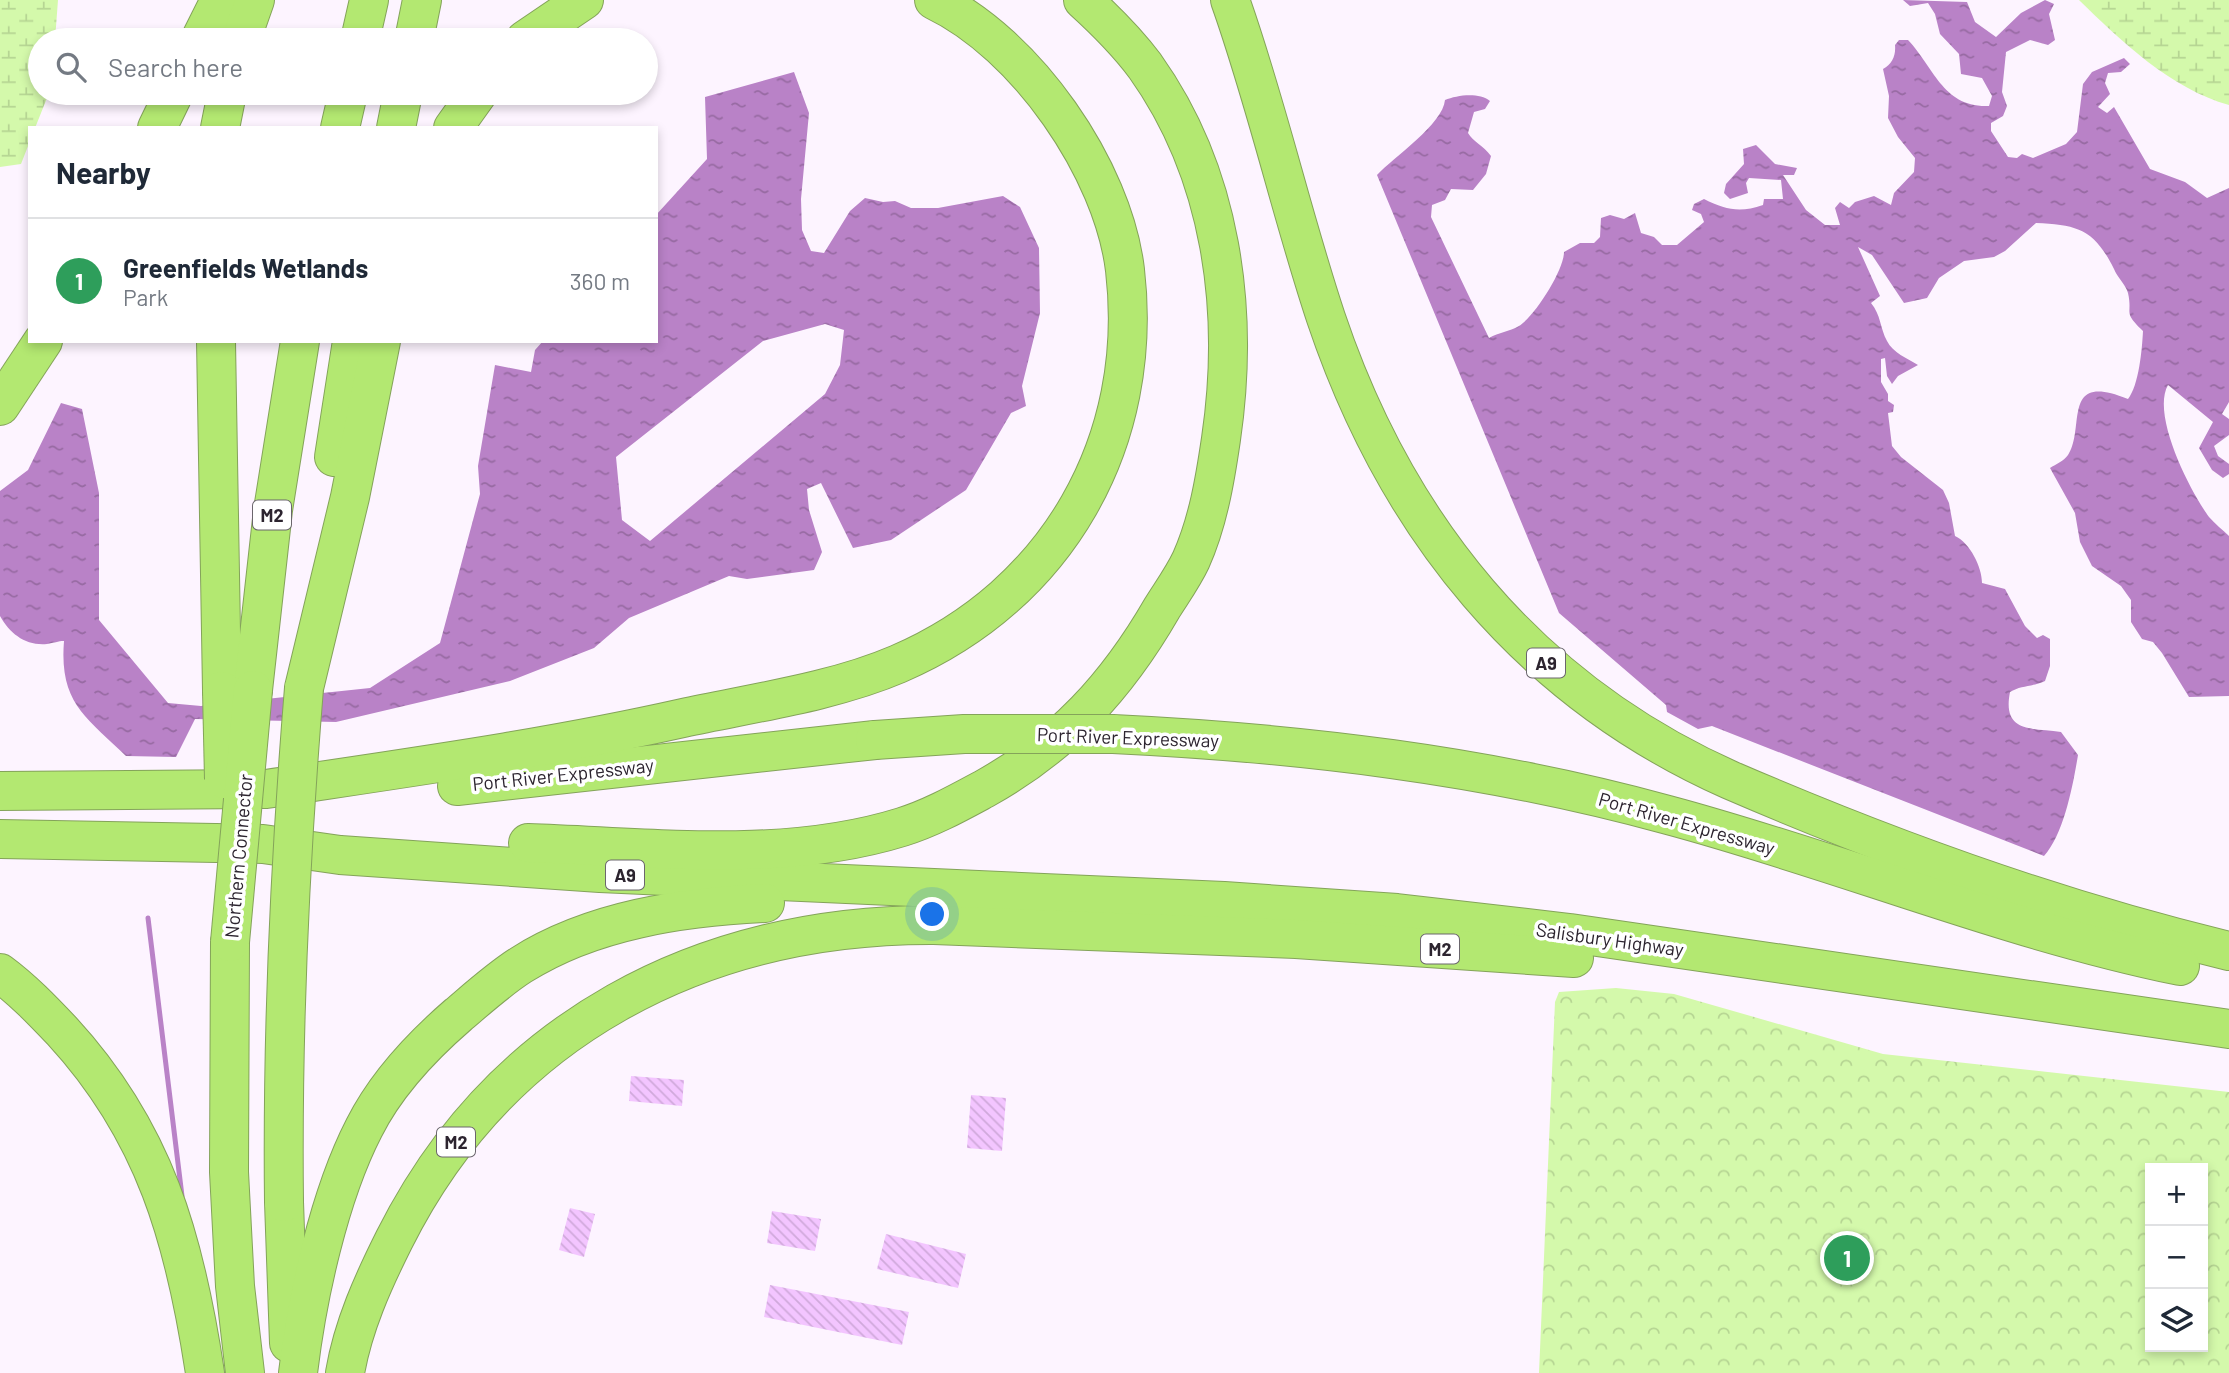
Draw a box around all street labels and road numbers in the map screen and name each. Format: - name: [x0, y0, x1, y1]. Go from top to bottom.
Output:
- road number: M2: [253, 500, 291, 530]
- road number: A9: [1527, 648, 1565, 678]
- street label: Port River Expressway: [1037, 722, 1220, 752]
- street label: Port River Expressway: [471, 753, 655, 795]
- street label: Northern Connector: [219, 773, 257, 939]
- street label: Port River Expressway: [1596, 787, 1778, 859]
- road number: A9: [606, 860, 644, 890]
- street label: Salisbury Highway: [1535, 917, 1686, 961]
- road number: M2: [1421, 934, 1459, 964]
- road number: M2: [437, 1128, 475, 1156]

